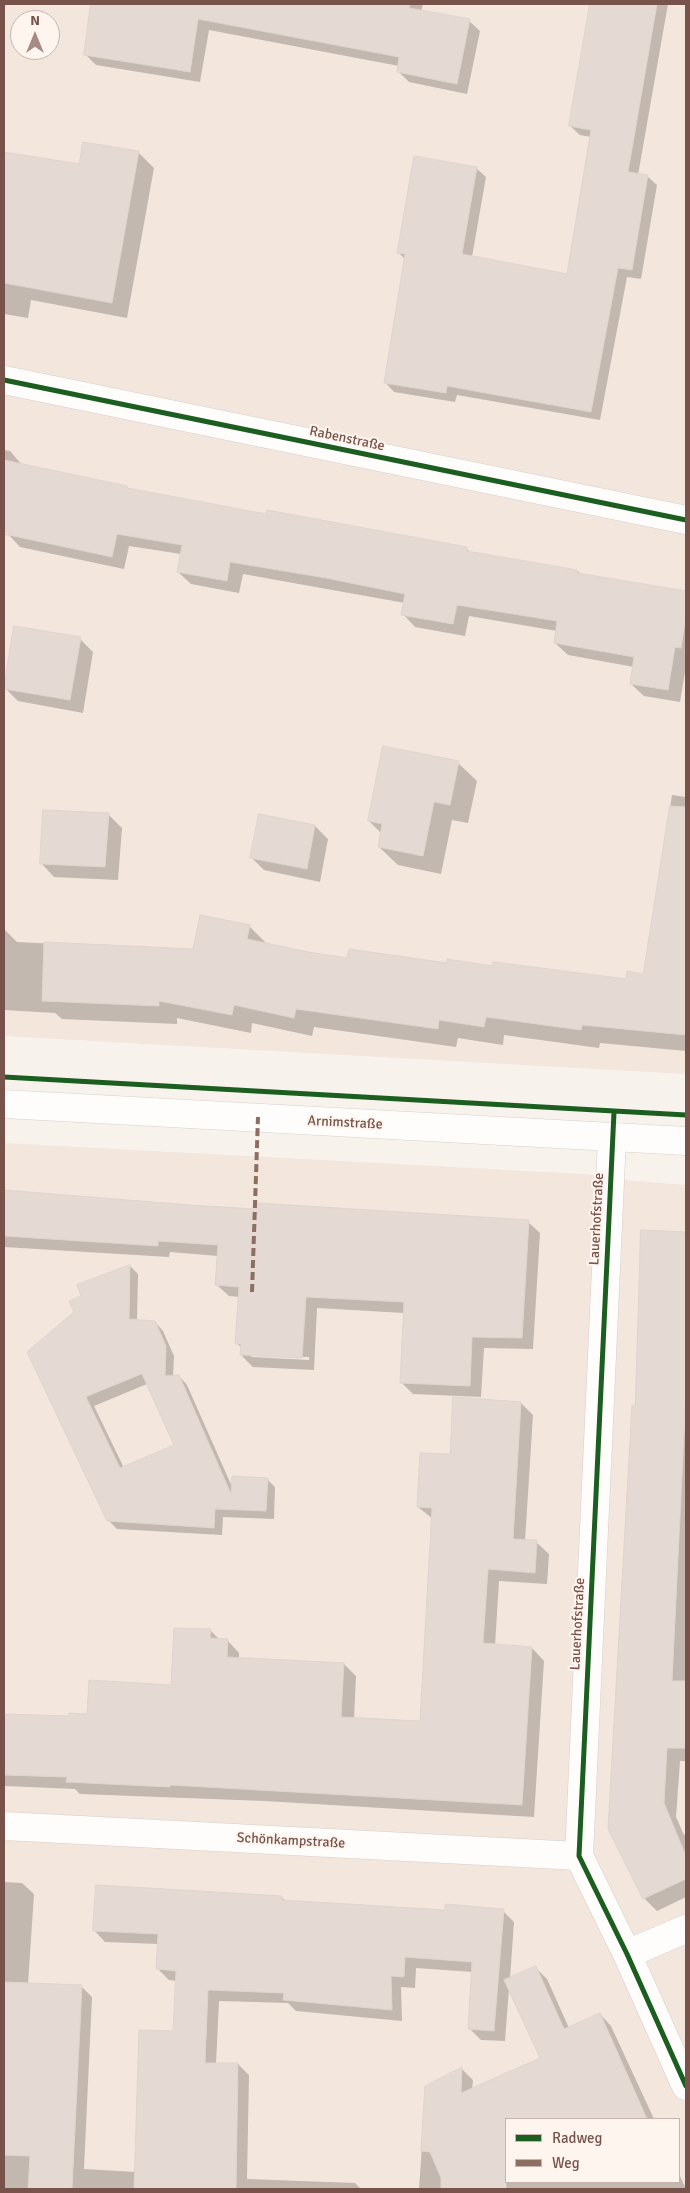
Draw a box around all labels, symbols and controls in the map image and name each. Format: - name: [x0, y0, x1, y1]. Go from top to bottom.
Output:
- north arrow: [10, 10, 60, 60]
- text: N: [30, 12, 40, 29]
- street label: Rabenstraße: [308, 423, 386, 455]
- street label: Arnimstraße: [307, 1113, 383, 1133]
- street label: Lauerhofstraße: [586, 1172, 608, 1266]
- street label: Lauerhofstraße: [567, 1577, 589, 1671]
- street label: Schönkampstraße: [236, 1830, 346, 1852]
- legend: [505, 2118, 680, 2183]
- text: Radweg: [552, 2129, 602, 2147]
- text: Weg: [552, 2154, 580, 2172]

